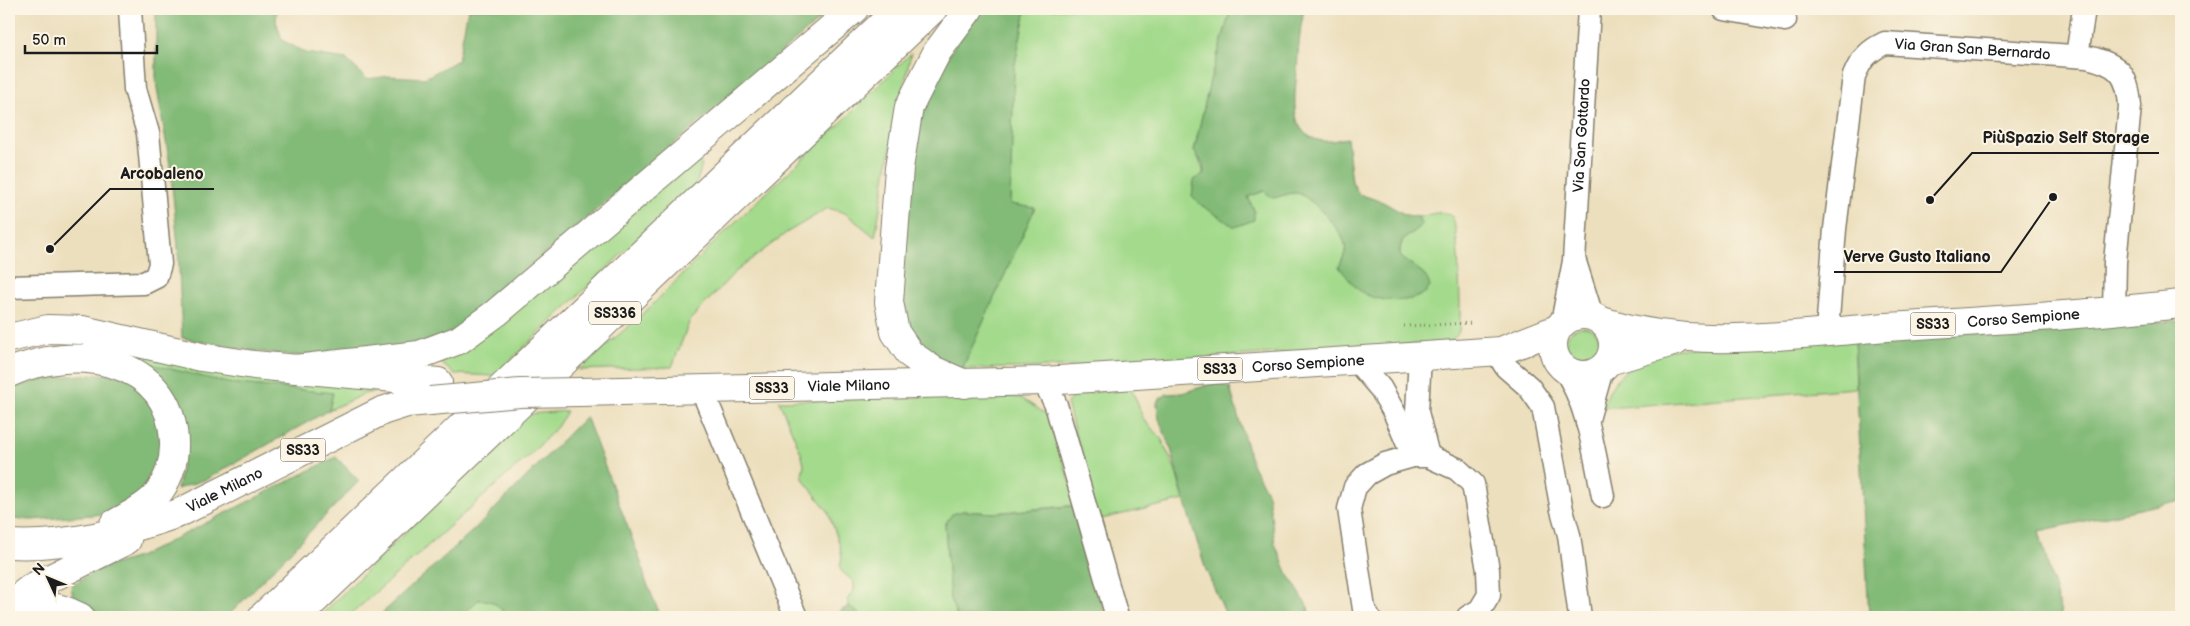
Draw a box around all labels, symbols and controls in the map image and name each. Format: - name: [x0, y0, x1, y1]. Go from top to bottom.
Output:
- scale bar: [25, 22, 158, 54]
- text: 50 m: [32, 31, 66, 50]
- street label: Via Gran San Bernardo: [1894, 34, 2051, 64]
- street label: Via San Gottardo: [1569, 78, 1594, 193]
- callout: PiùSpazio Self Storage: [1972, 122, 2159, 153]
- text: PiùSpazio Self Storage: [1983, 129, 2149, 148]
- callout: Arcobaleno: [110, 158, 214, 189]
- text: Arcobaleno: [119, 165, 204, 184]
- callout: Verve Gusto Italiano: [1834, 241, 2001, 272]
- text: Verve Gusto Italiano: [1843, 248, 1991, 267]
- road number: SS336: [589, 302, 641, 324]
- street label: Corso Sempione: [1967, 304, 2081, 331]
- road number: SS33: [1910, 312, 1956, 336]
- street label: Corso Sempione: [1251, 350, 1365, 377]
- road number: SS33: [1198, 358, 1242, 380]
- street label: Viale Milano: [807, 375, 891, 396]
- road number: SS33: [750, 376, 794, 399]
- road number: SS33: [280, 438, 326, 462]
- street label: Viale Milano: [183, 463, 266, 517]
- north arrow: [22, 554, 72, 604]
- text: N: [29, 560, 49, 579]

